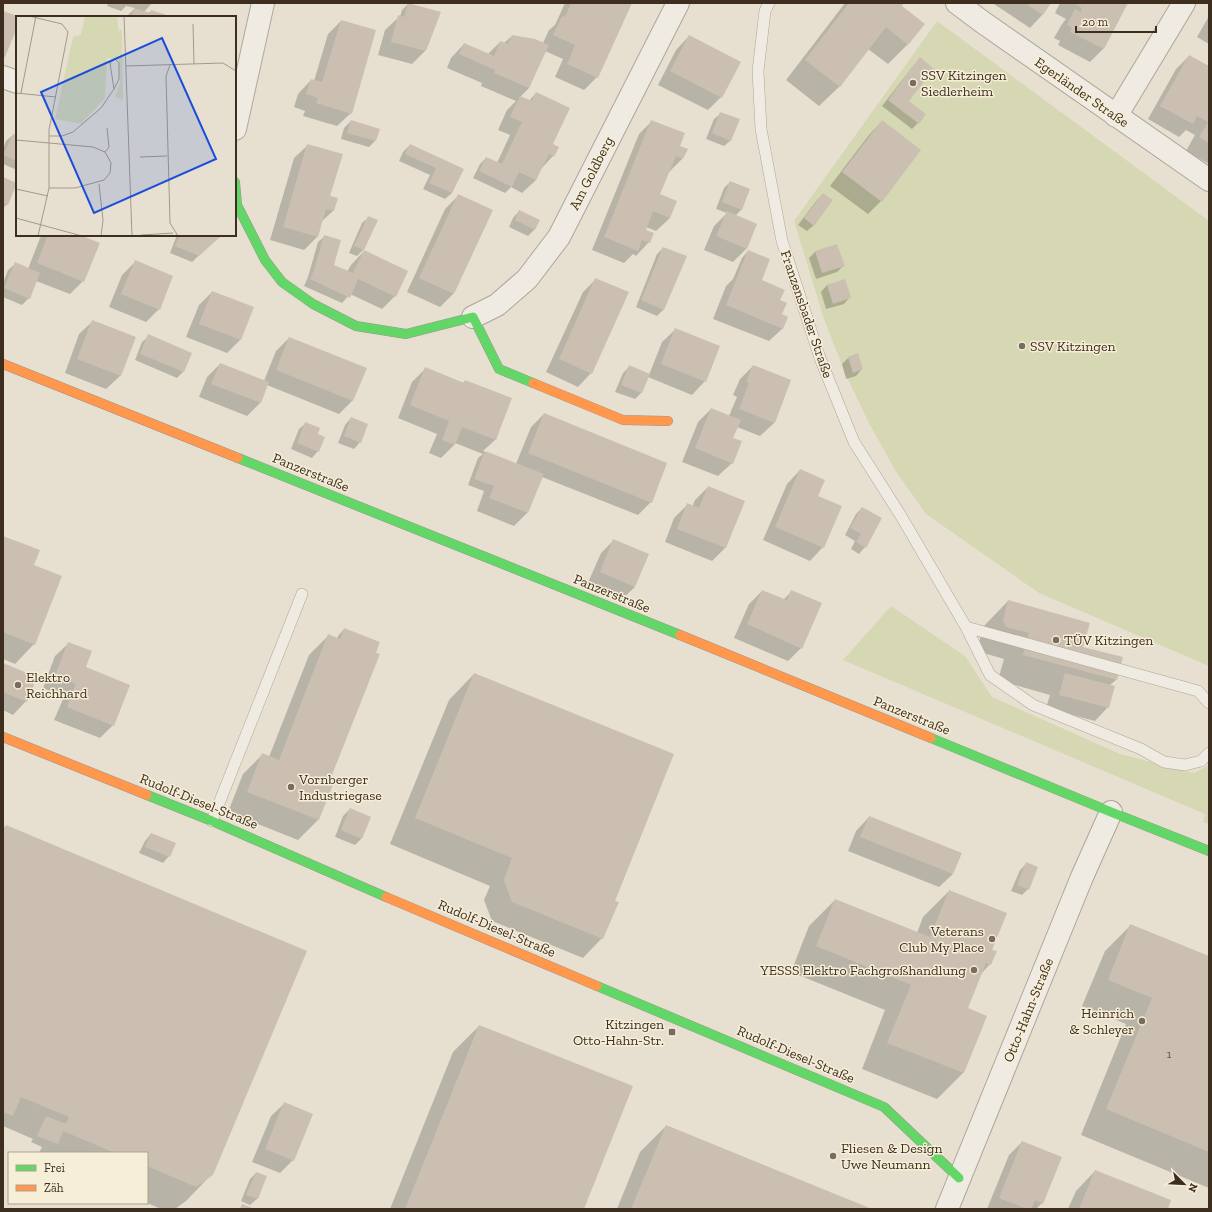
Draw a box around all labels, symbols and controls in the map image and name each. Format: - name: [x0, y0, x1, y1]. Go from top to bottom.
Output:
- scale bar: [1076, 8, 1156, 34]
- text: 20 m: [1082, 15, 1109, 29]
- inset map: [16, 16, 236, 236]
- street label: Egerländer Straße: [1031, 54, 1132, 131]
- place label: SSV Kitzingen Siedlerheim: [921, 67, 1007, 100]
- marker: SSV Kitzingen Siedlerheim: [908, 78, 918, 88]
- street label: Am Goldberg: [566, 133, 617, 213]
- street label: Franzensbader Straße: [777, 248, 837, 381]
- place label: SSV Kitzingen: [1030, 338, 1116, 355]
- marker: SSV Kitzingen: [1017, 341, 1027, 351]
- street label: Panzerstraße: [270, 449, 352, 496]
- street label: Panzerstraße: [571, 570, 653, 617]
- place label: TÜV Kitzingen: [1064, 632, 1153, 649]
- marker: TÜV Kitzingen: [1051, 635, 1061, 645]
- place label: Elektro Reichhard: [26, 669, 88, 702]
- marker: Elektro Reichhard: [13, 680, 23, 690]
- street label: Panzerstraße: [871, 692, 953, 739]
- street label: Rudolf-Diesel-Straße: [137, 770, 261, 833]
- place label: Vornberger Industriegase: [298, 771, 382, 804]
- marker: Vornberger Industriegase: [286, 782, 296, 792]
- street label: Rudolf-Diesel-Straße: [435, 896, 559, 961]
- place label: Veterans Club My Place: [899, 923, 984, 956]
- marker: Veterans Club My Place: [987, 934, 997, 944]
- street label: Otto-Hahn-Straße: [1000, 955, 1057, 1065]
- place label: YESSS Elektro Fachgroßhandlung: [759, 962, 966, 979]
- marker: YESSS Elektro Fachgroßhandlung: [969, 965, 979, 975]
- place label: Heinrich & Schleyer: [1069, 1005, 1134, 1038]
- place label: Kitzingen Otto-Hahn-Str.: [573, 1016, 664, 1049]
- marker: Heinrich & Schleyer: [1137, 1016, 1147, 1026]
- street label: Rudolf-Diesel-Straße: [734, 1022, 858, 1087]
- marker: Kitzingen Otto-Hahn-Str.: [667, 1027, 677, 1037]
- house number: 1: [1167, 1047, 1172, 1061]
- place label: Fliesen & Design Uwe Neumann: [841, 1140, 943, 1173]
- marker: Fliesen & Design Uwe Neumann: [828, 1151, 838, 1161]
- legend: [8, 1152, 148, 1204]
- text: Frei: [44, 1161, 65, 1175]
- north arrow: [1164, 1164, 1204, 1204]
- text: Zäh: [44, 1181, 64, 1195]
- text: N: [1185, 1181, 1200, 1195]

